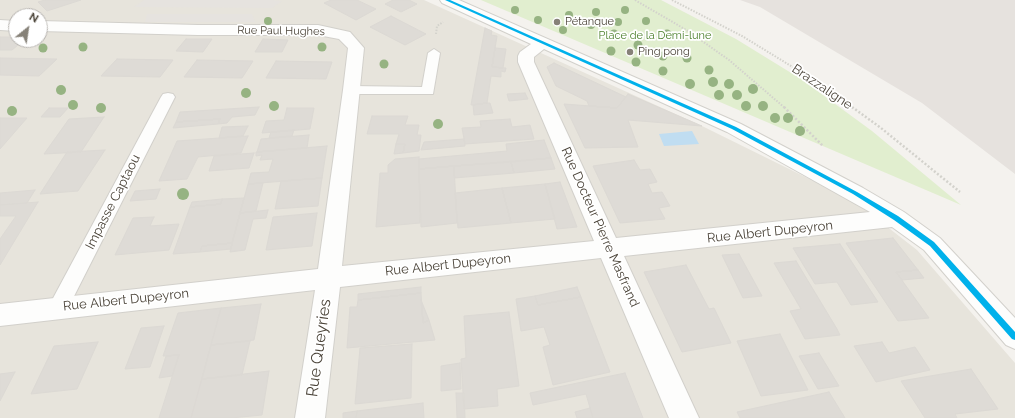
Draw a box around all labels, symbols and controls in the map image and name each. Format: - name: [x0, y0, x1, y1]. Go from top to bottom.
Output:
- north arrow: [8, 8, 48, 48]
- text: N: [27, 10, 41, 26]
- place label: Pétanque: [565, 15, 614, 29]
- marker: Pétanque: [552, 17, 562, 27]
- street label: Rue Paul Hughes: [237, 24, 325, 38]
- park label: Place de la Demi-lune: [599, 29, 711, 43]
- place label: Ping pong: [638, 45, 690, 59]
- marker: Ping pong: [625, 47, 635, 57]
- street label: Brazzaligne: [789, 61, 855, 113]
- street label: Rue Docteur Pierre Masfrand: [558, 145, 642, 309]
- street label: Impasse Captaou: [82, 152, 144, 252]
- street label: Rue Albert Dupeyron: [706, 218, 834, 246]
- street label: Rue Albert Dupeyron: [384, 251, 512, 279]
- street label: Rue Albert Dupeyron: [62, 286, 190, 314]
- street label: Rue Queyries: [303, 298, 335, 398]

